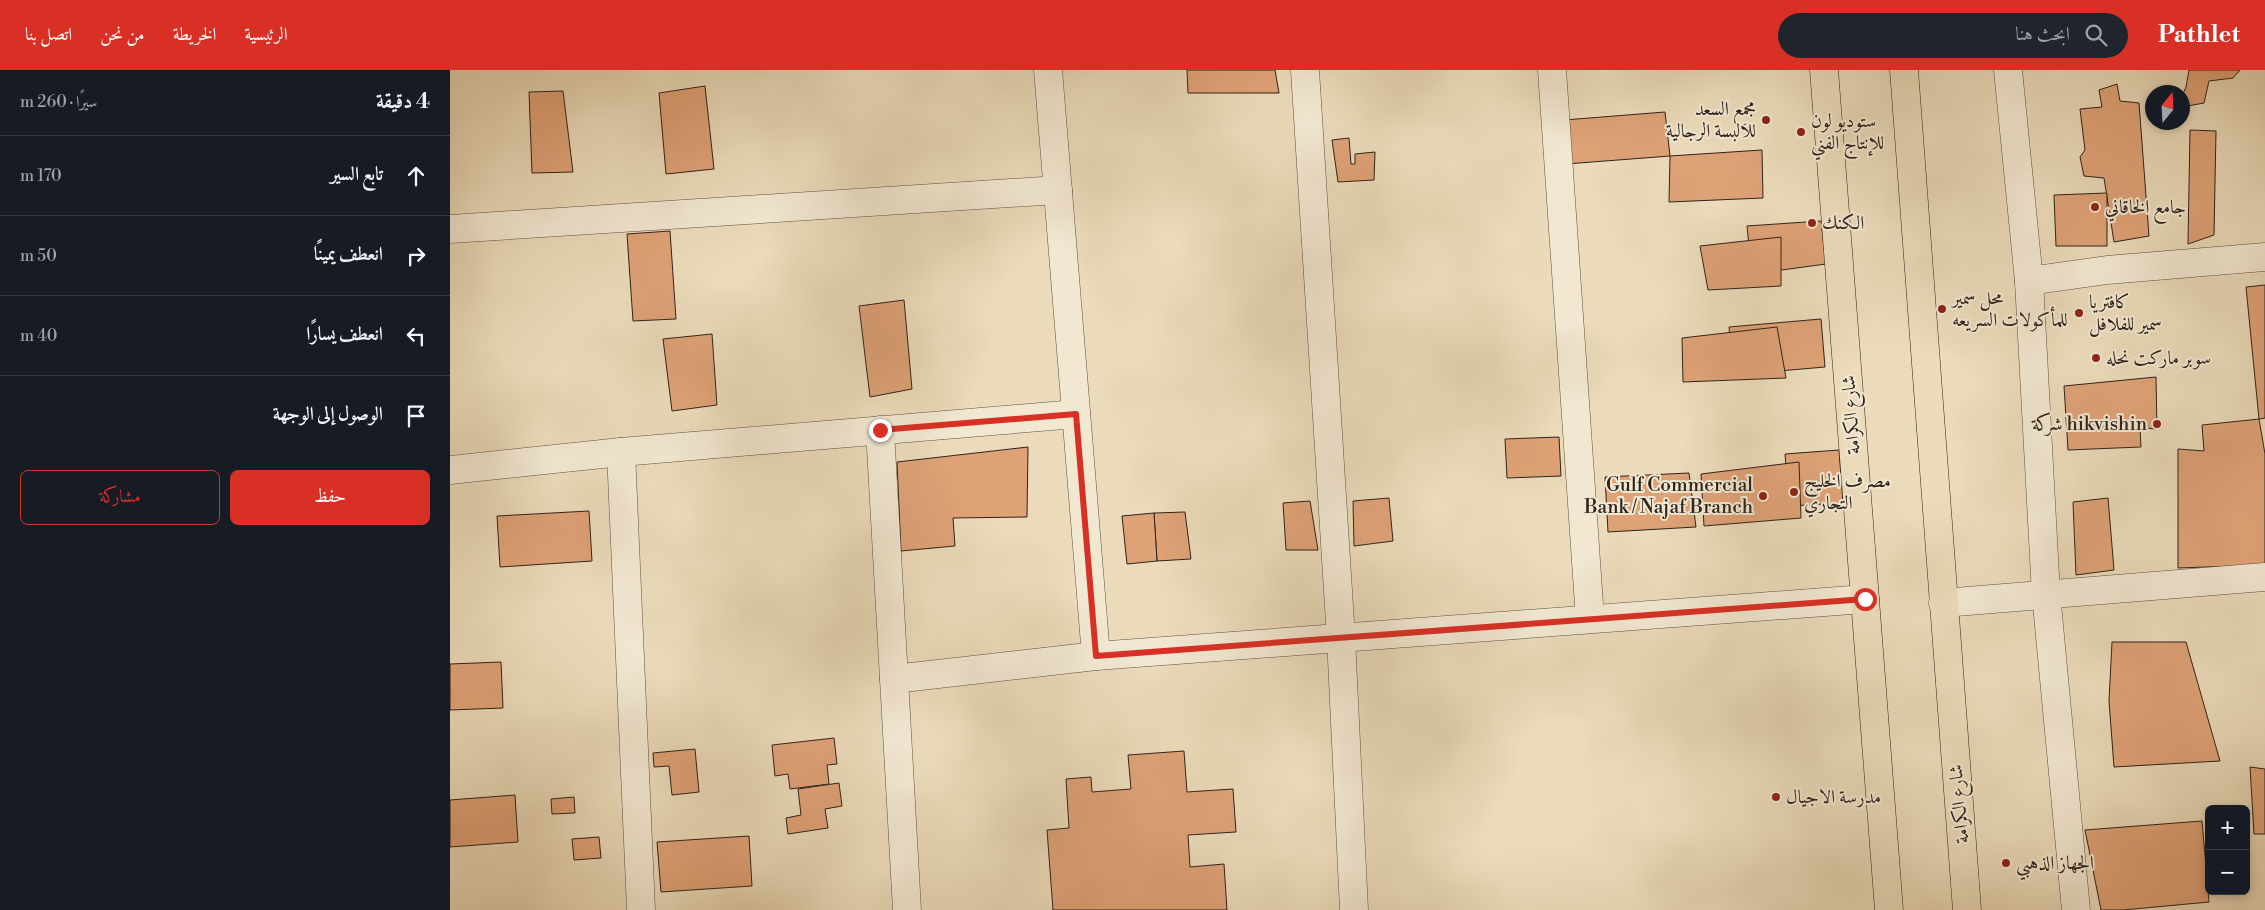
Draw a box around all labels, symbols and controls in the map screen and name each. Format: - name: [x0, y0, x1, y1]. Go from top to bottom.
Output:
- search box: [1778, 13, 2128, 58]
- text: Pathlet: [2158, 20, 2240, 50]
- icon: search: [2082, 21, 2110, 49]
- text: ابحث هنا: [2015, 22, 2070, 46]
- text: اتصل بنا: [25, 23, 72, 46]
- text: من نحن: [100, 23, 145, 46]
- text: الخريطة: [173, 23, 216, 46]
- text: الرئيسية: [244, 23, 288, 46]
- north arrow: [2145, 85, 2190, 130]
- text: 4 دقيقة: [376, 89, 430, 115]
- text: سيرًا · 260 m: [20, 92, 97, 112]
- place label: مجمع السعد للالبسة الرجالية: [1666, 97, 1756, 143]
- place label: ستوديو لون للإنتاج الفني: [1811, 109, 1884, 161]
- marker: مجمع السعد للالبسة الرجالية: [1760, 114, 1772, 126]
- marker: ستوديو لون للإنتاج الفني: [1795, 126, 1807, 138]
- text: تابع السير: [330, 162, 383, 186]
- icon: ahead: [402, 162, 430, 190]
- text: 170 m: [20, 166, 62, 186]
- place label: جامع الخاقاني: [2105, 195, 2186, 224]
- marker: جامع الخاقاني: [2089, 201, 2101, 213]
- place label: الكنك: [1822, 211, 1864, 235]
- marker: الكنك: [1806, 217, 1818, 229]
- text: انعطف يمينًا: [314, 242, 383, 266]
- icon: right: [402, 242, 430, 270]
- text: 50 m: [20, 246, 57, 266]
- place label: محل سمير للمأكولات السريعه: [1950, 286, 2068, 332]
- place label: كافتريا سمير للفلافل: [2089, 290, 2162, 337]
- marker: محل سمير للمأكولات السريعه: [1936, 303, 1948, 315]
- marker: كافتريا سمير للفلافل: [2073, 307, 2085, 319]
- text: انعطف يسارًا: [306, 322, 383, 346]
- icon: left: [402, 322, 430, 350]
- text: 40 m: [20, 326, 57, 346]
- place label: سوبر ماركت نحله: [2106, 346, 2211, 370]
- marker: سوبر ماركت نحله: [2090, 352, 2102, 364]
- street label: شارع الكرامة: [1836, 374, 1869, 455]
- text: الوصول إلى الوجهة: [273, 402, 383, 426]
- icon: arrive: [402, 402, 430, 430]
- place label: شركة hikvishin: [2031, 412, 2147, 436]
- marker: شركة hikvishin: [2151, 418, 2163, 430]
- route end: [869, 419, 892, 442]
- place label: مصرف الخليج التجاري: [1804, 469, 1891, 518]
- button: مشاركة: [20, 470, 220, 525]
- button: حفظ: [230, 470, 430, 525]
- place label: Gulf Commercial Bank / Najaf Branch: [1583, 473, 1753, 519]
- marker: مصرف الخليج التجاري: [1788, 486, 1800, 498]
- marker: Gulf Commercial Bank / Najaf Branch: [1757, 490, 1769, 502]
- route start: [1854, 588, 1877, 611]
- street label: شارع الكرامة: [1944, 763, 1977, 844]
- place label: مدرسة الاجيال: [1786, 785, 1881, 809]
- marker: مدرسة الاجيال: [1770, 791, 1782, 803]
- map controls: [2205, 805, 2250, 895]
- button: +: [2205, 805, 2250, 850]
- button: −: [2205, 850, 2250, 895]
- place label: الجهاز الذهبي: [2016, 851, 2094, 881]
- marker: الجهاز الذهبي: [2000, 857, 2012, 869]

